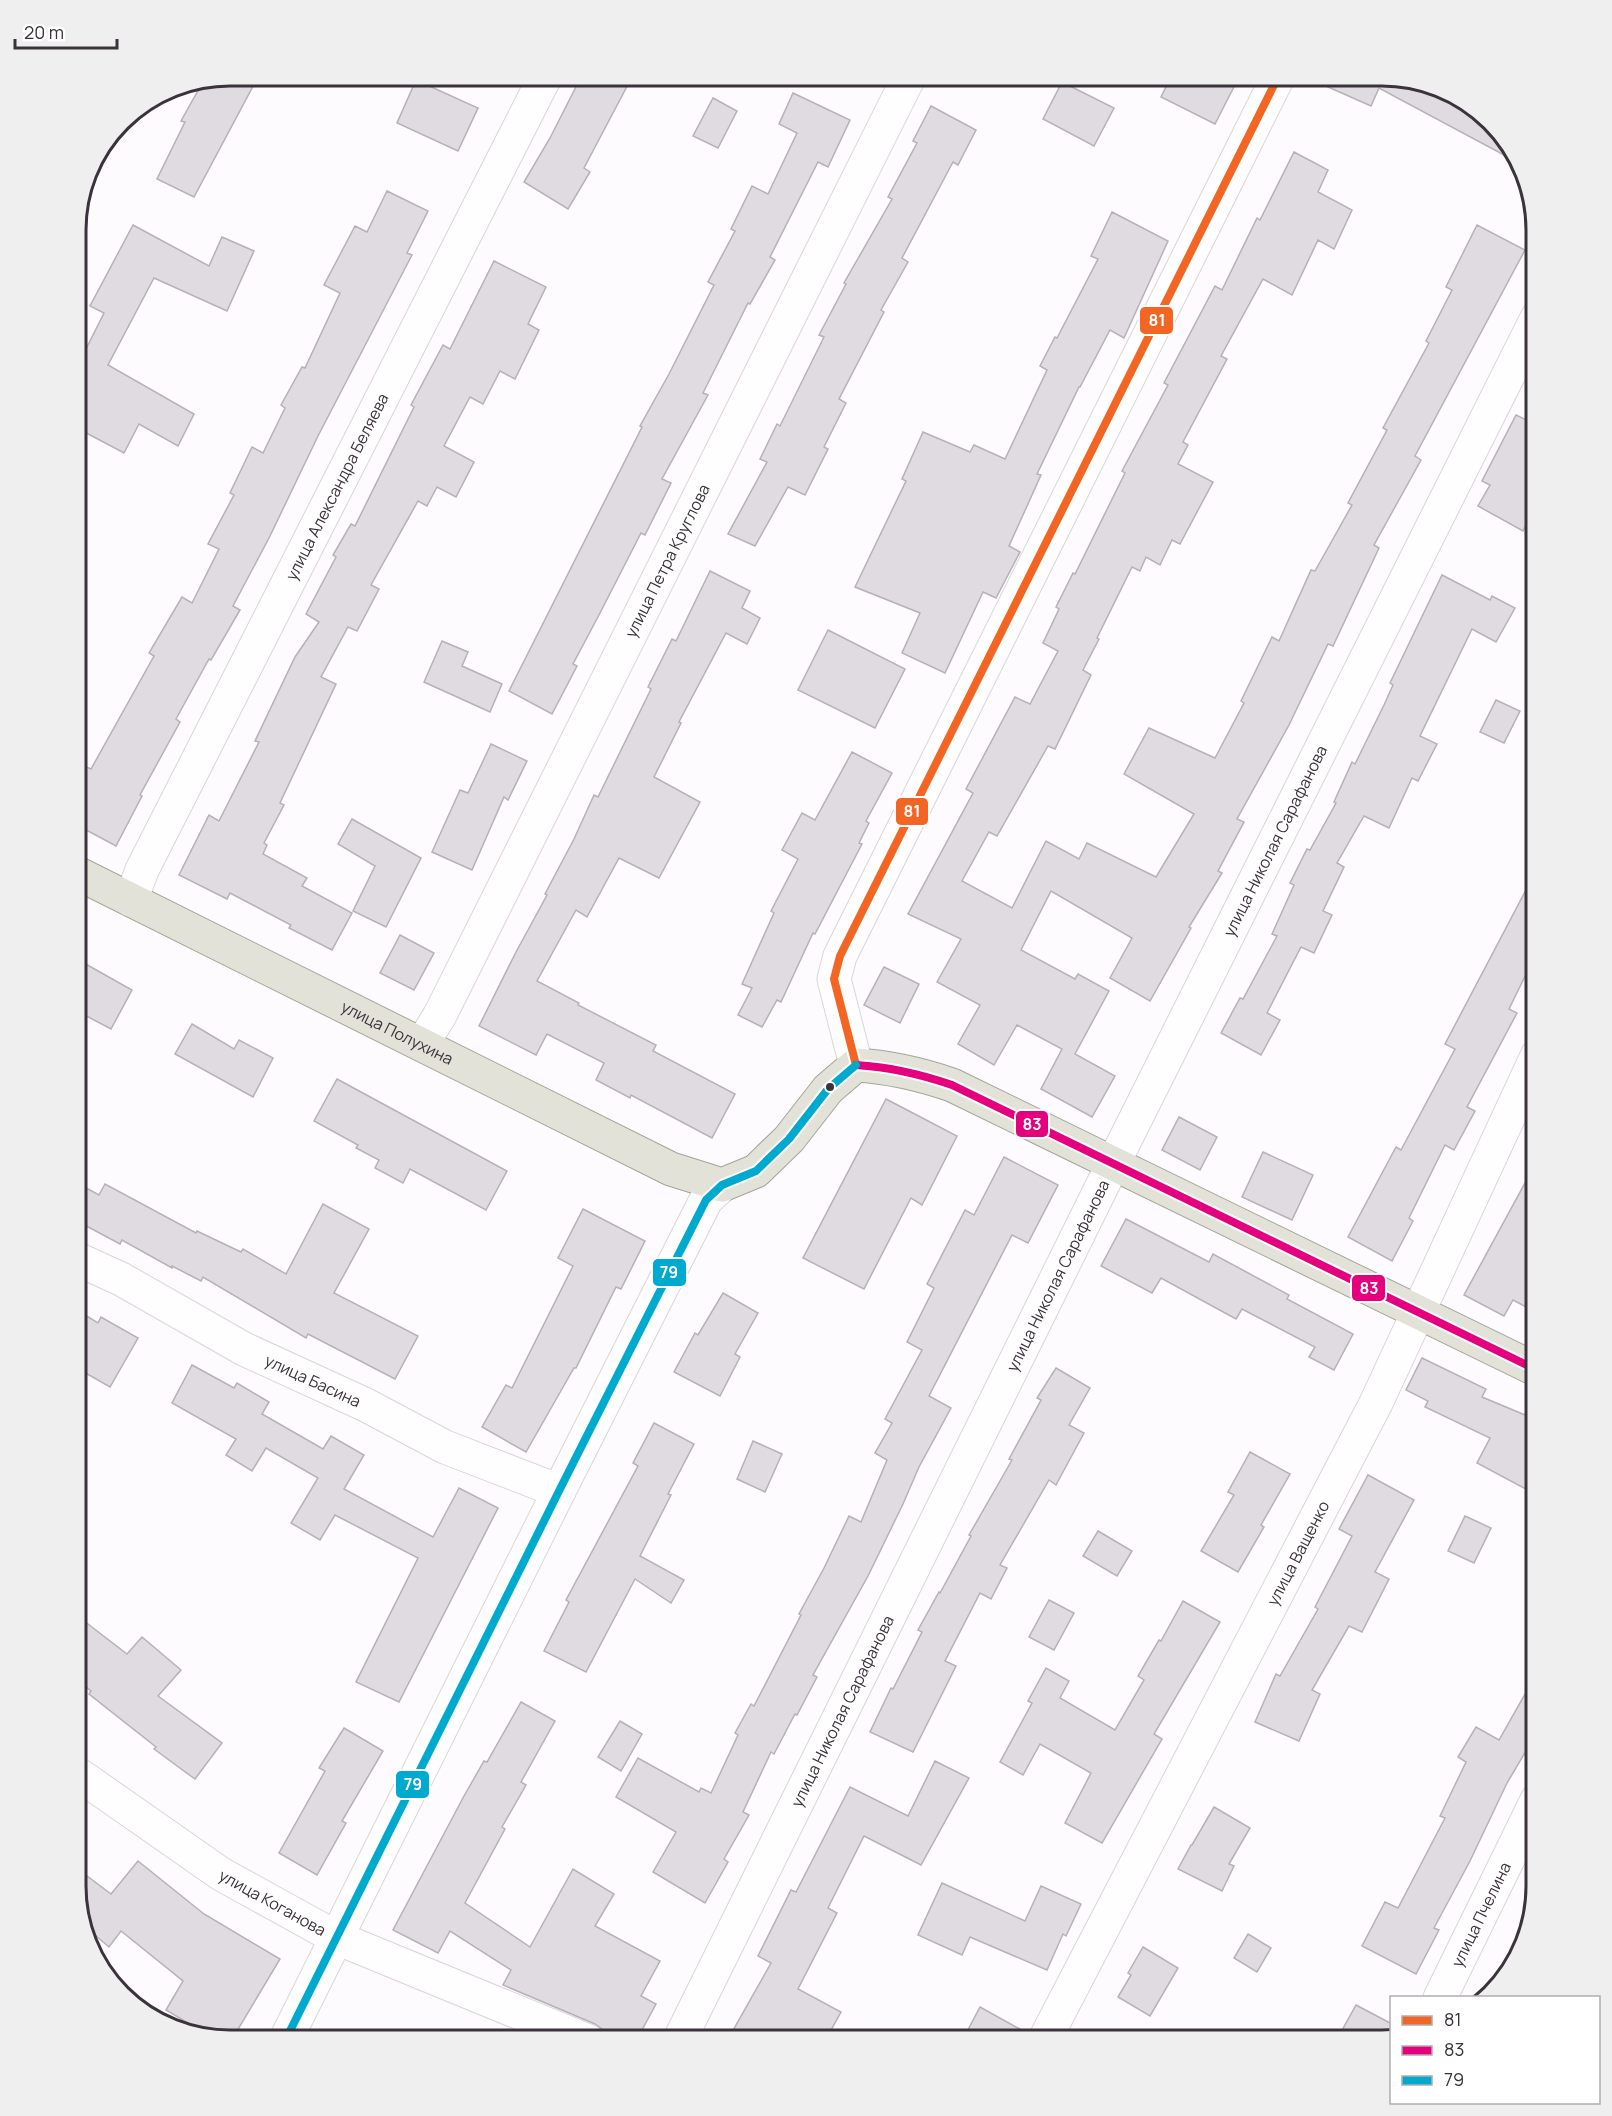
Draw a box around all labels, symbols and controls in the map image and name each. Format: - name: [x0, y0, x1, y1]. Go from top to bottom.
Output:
- scale bar: [15, 12, 117, 50]
- text: 20 m: [24, 20, 64, 44]
- line badge: 81: [1139, 306, 1174, 335]
- text: 81: [1149, 309, 1165, 331]
- street label: улица Александра Беляева: [280, 389, 394, 584]
- street label: улица Петра Круглова: [619, 480, 715, 641]
- street label: улица Николая Сарафанова: [1218, 741, 1332, 940]
- line badge: 81: [895, 797, 929, 826]
- text: 81: [904, 800, 920, 822]
- street label: улица Полухина: [337, 995, 457, 1070]
- unlabelled marker: [824, 1081, 836, 1093]
- line badge: 83: [1015, 1110, 1049, 1138]
- text: 83: [1022, 1113, 1042, 1135]
- street label: улица Николая Сарафанова: [1001, 1176, 1115, 1375]
- line badge: 79: [652, 1258, 687, 1287]
- text: 79: [660, 1261, 678, 1283]
- line badge: 83: [1351, 1274, 1386, 1302]
- text: 83: [1359, 1277, 1379, 1299]
- street label: улица Басина: [261, 1349, 365, 1412]
- street label: улица Ващенко: [1261, 1497, 1334, 1609]
- street label: улица Николая Сарафанова: [785, 1612, 899, 1811]
- line badge: 79: [395, 1770, 430, 1799]
- text: 79: [404, 1773, 422, 1795]
- street label: улица Пчелина: [1446, 1858, 1516, 1971]
- street label: улица Коганова: [215, 1864, 330, 1941]
- legend: [1390, 1996, 1600, 2104]
- text: 81: [1444, 2007, 1461, 2031]
- text: 83: [1444, 2037, 1464, 2061]
- text: 79: [1444, 2067, 1464, 2091]

